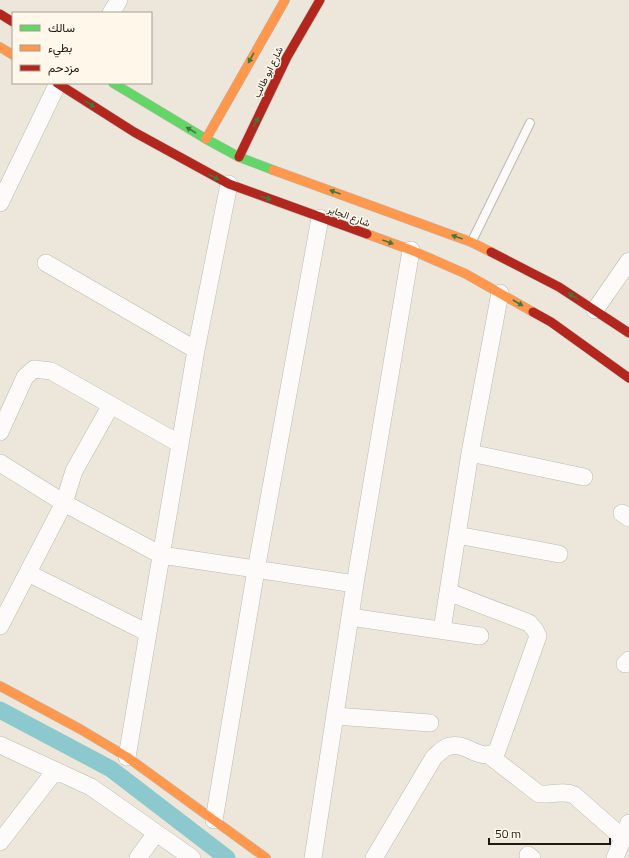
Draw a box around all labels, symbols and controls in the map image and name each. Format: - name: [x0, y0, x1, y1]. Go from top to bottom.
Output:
- legend: [12, 12, 152, 84]
- text: سالك: [48, 18, 75, 37]
- text: بطيء: [48, 38, 72, 58]
- street label: شارع ابو طالب: [249, 44, 287, 100]
- one-way arrow: [248, 52, 255, 64]
- text: مزدحم: [48, 58, 79, 77]
- one-way arrow: [85, 100, 95, 108]
- one-way arrow: [253, 116, 259, 127]
- one-way arrow: [185, 126, 197, 133]
- one-way arrow: [208, 173, 220, 180]
- one-way arrow: [329, 189, 341, 195]
- one-way arrow: [260, 195, 272, 201]
- street label: شارع الجاير: [325, 201, 372, 231]
- one-way arrow: [451, 234, 463, 240]
- one-way arrow: [382, 239, 394, 245]
- one-way arrow: [568, 292, 578, 300]
- one-way arrow: [512, 299, 524, 306]
- scale bar: [489, 820, 610, 846]
- text: 50 m: [495, 824, 521, 843]

